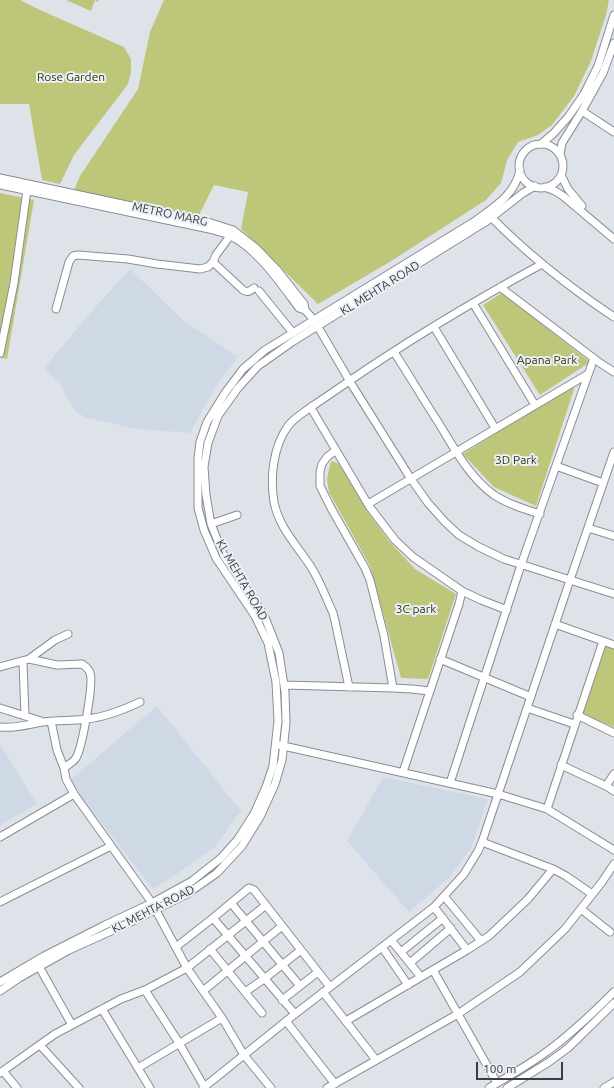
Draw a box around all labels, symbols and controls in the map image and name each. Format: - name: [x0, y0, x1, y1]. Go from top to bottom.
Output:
- park label: Rose Garden: [37, 70, 105, 84]
- street label: METRO MARG: [131, 199, 209, 229]
- street label: KL MEHTA ROAD: [338, 258, 422, 318]
- park label: Apana Park: [517, 353, 577, 367]
- park label: 3D Park: [495, 453, 537, 467]
- street label: KL MEHTA ROAD: [213, 537, 271, 623]
- park label: 3C park: [396, 602, 436, 616]
- street label: KL MEHTA ROAD: [109, 882, 197, 936]
- scale bar: [478, 1054, 565, 1080]
- text: 100 m: [483, 1062, 516, 1075]

